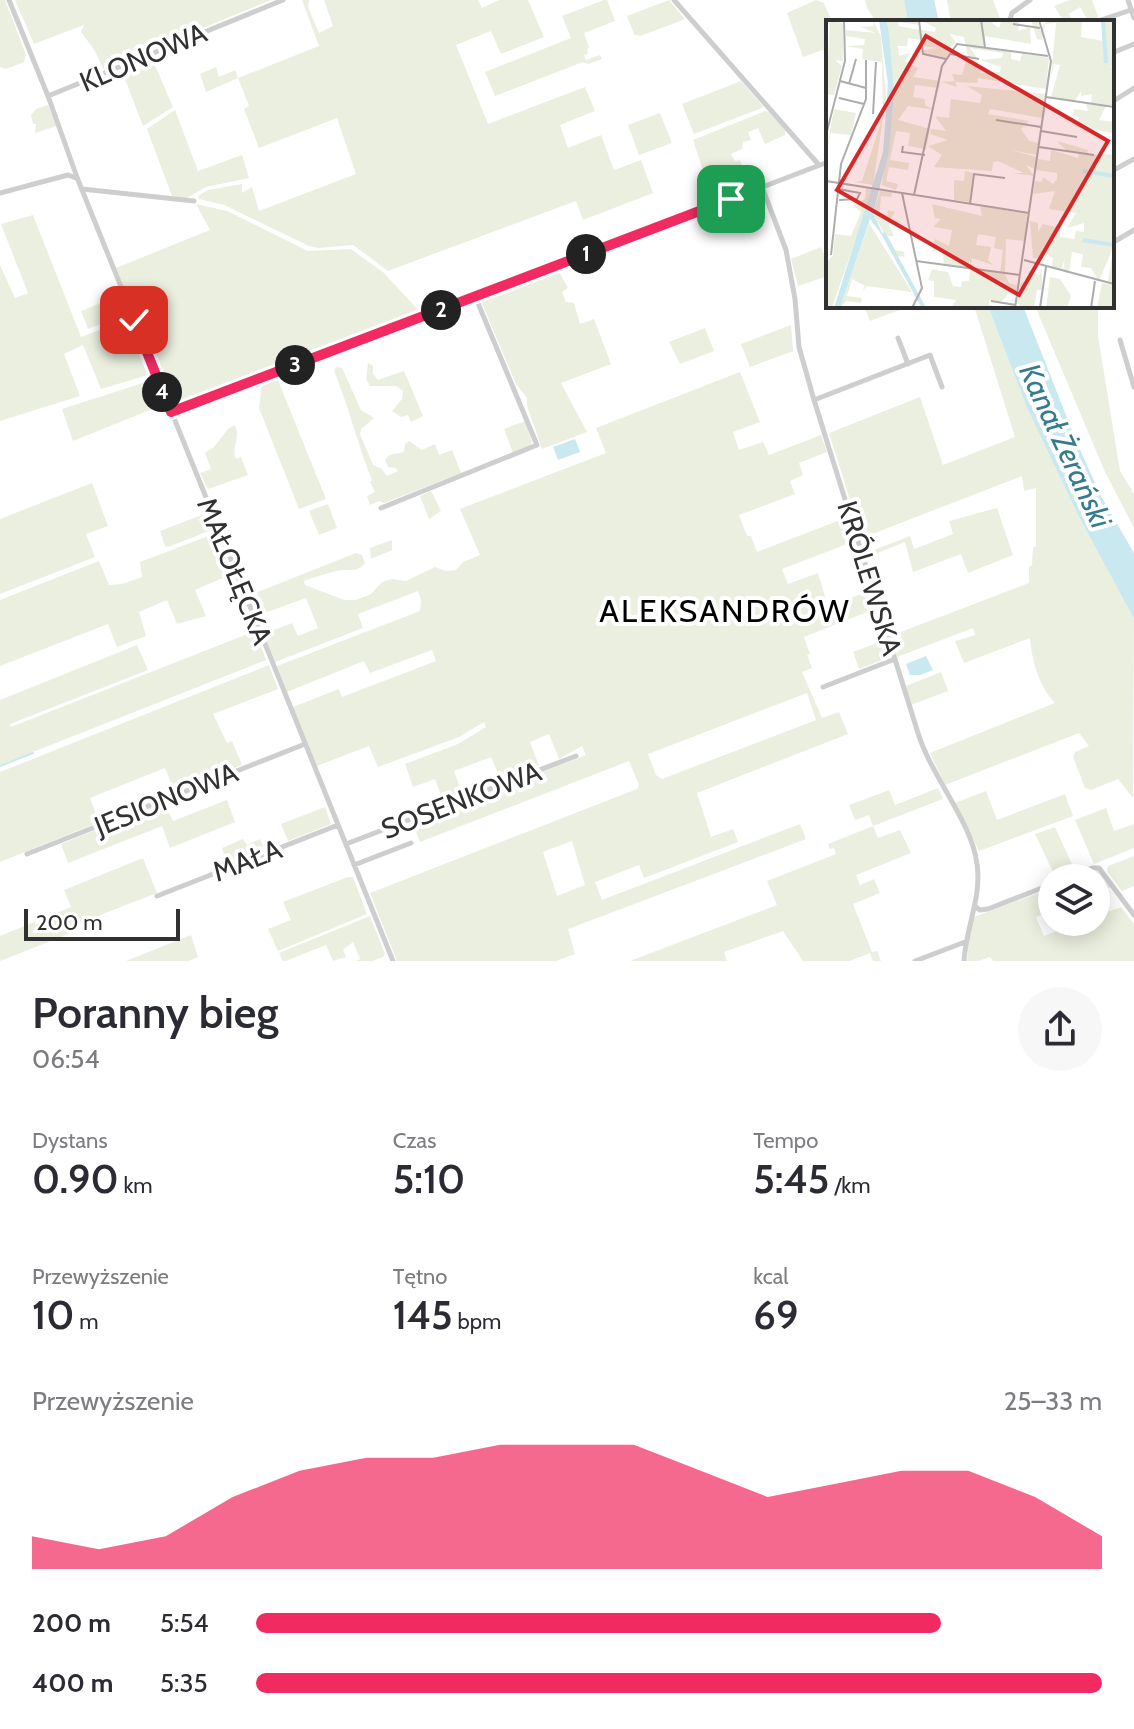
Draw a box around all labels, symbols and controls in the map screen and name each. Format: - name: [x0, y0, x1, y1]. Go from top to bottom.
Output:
- street label: KLONOWA: [74, 15, 212, 99]
- inset map: [826, 20, 1114, 308]
- pin: [697, 165, 765, 233]
- icon: arrive: [709, 177, 753, 221]
- pin: 1: [566, 234, 606, 274]
- text: 1: [582, 240, 590, 267]
- pin: [100, 286, 168, 354]
- pin: 2: [421, 290, 461, 330]
- text: 2: [435, 296, 447, 323]
- icon: check: [112, 298, 156, 342]
- pin: 3: [275, 345, 315, 385]
- text: 3: [289, 351, 301, 378]
- water label: Kanał Żerański: [1011, 358, 1120, 535]
- pin: 4: [142, 372, 182, 412]
- text: 4: [155, 378, 169, 405]
- street label: MAŁOŁĘCKA: [190, 493, 280, 650]
- street label: KRÓLEWSKA: [830, 497, 910, 660]
- district label: ALEKSANDRÓW: [599, 591, 851, 630]
- street label: SOSENKOWA: [376, 754, 546, 846]
- street label: JESIONOWA: [88, 755, 243, 844]
- street label: MAŁA: [208, 831, 287, 889]
- map controls: [1038, 864, 1110, 936]
- button: layers: [1038, 864, 1110, 936]
- scale bar: [24, 905, 180, 941]
- text: 200 m: [36, 909, 102, 936]
- text: Poranny bieg: [32, 986, 278, 1039]
- button: share: [1018, 987, 1102, 1071]
- text: 06:54: [32, 1043, 99, 1075]
- text: Dystans: [32, 1127, 108, 1154]
- text: Czas: [393, 1127, 436, 1154]
- text: Tempo: [753, 1127, 818, 1154]
- text: 0.90: [32, 1154, 119, 1203]
- text: 5:10: [393, 1154, 465, 1203]
- text: 5:45: [753, 1154, 829, 1203]
- text: km: [119, 1172, 153, 1199]
- text: /km: [829, 1172, 871, 1199]
- text: Przewyższenie: [32, 1263, 169, 1290]
- text: Tętno: [393, 1263, 447, 1290]
- text: kcal: [753, 1263, 788, 1290]
- text: 10: [32, 1290, 74, 1339]
- text: 145: [393, 1290, 453, 1339]
- text: 69: [753, 1290, 798, 1339]
- text: m: [74, 1308, 99, 1335]
- text: bpm: [453, 1308, 501, 1335]
- text: Przewyższenie: [32, 1385, 194, 1417]
- text: 25–33 m: [1004, 1385, 1102, 1417]
- text: 200 m: [32, 1607, 111, 1639]
- text: 5:54: [160, 1607, 209, 1639]
- text: 400 m: [32, 1667, 113, 1699]
- text: 5:35: [160, 1667, 208, 1699]

